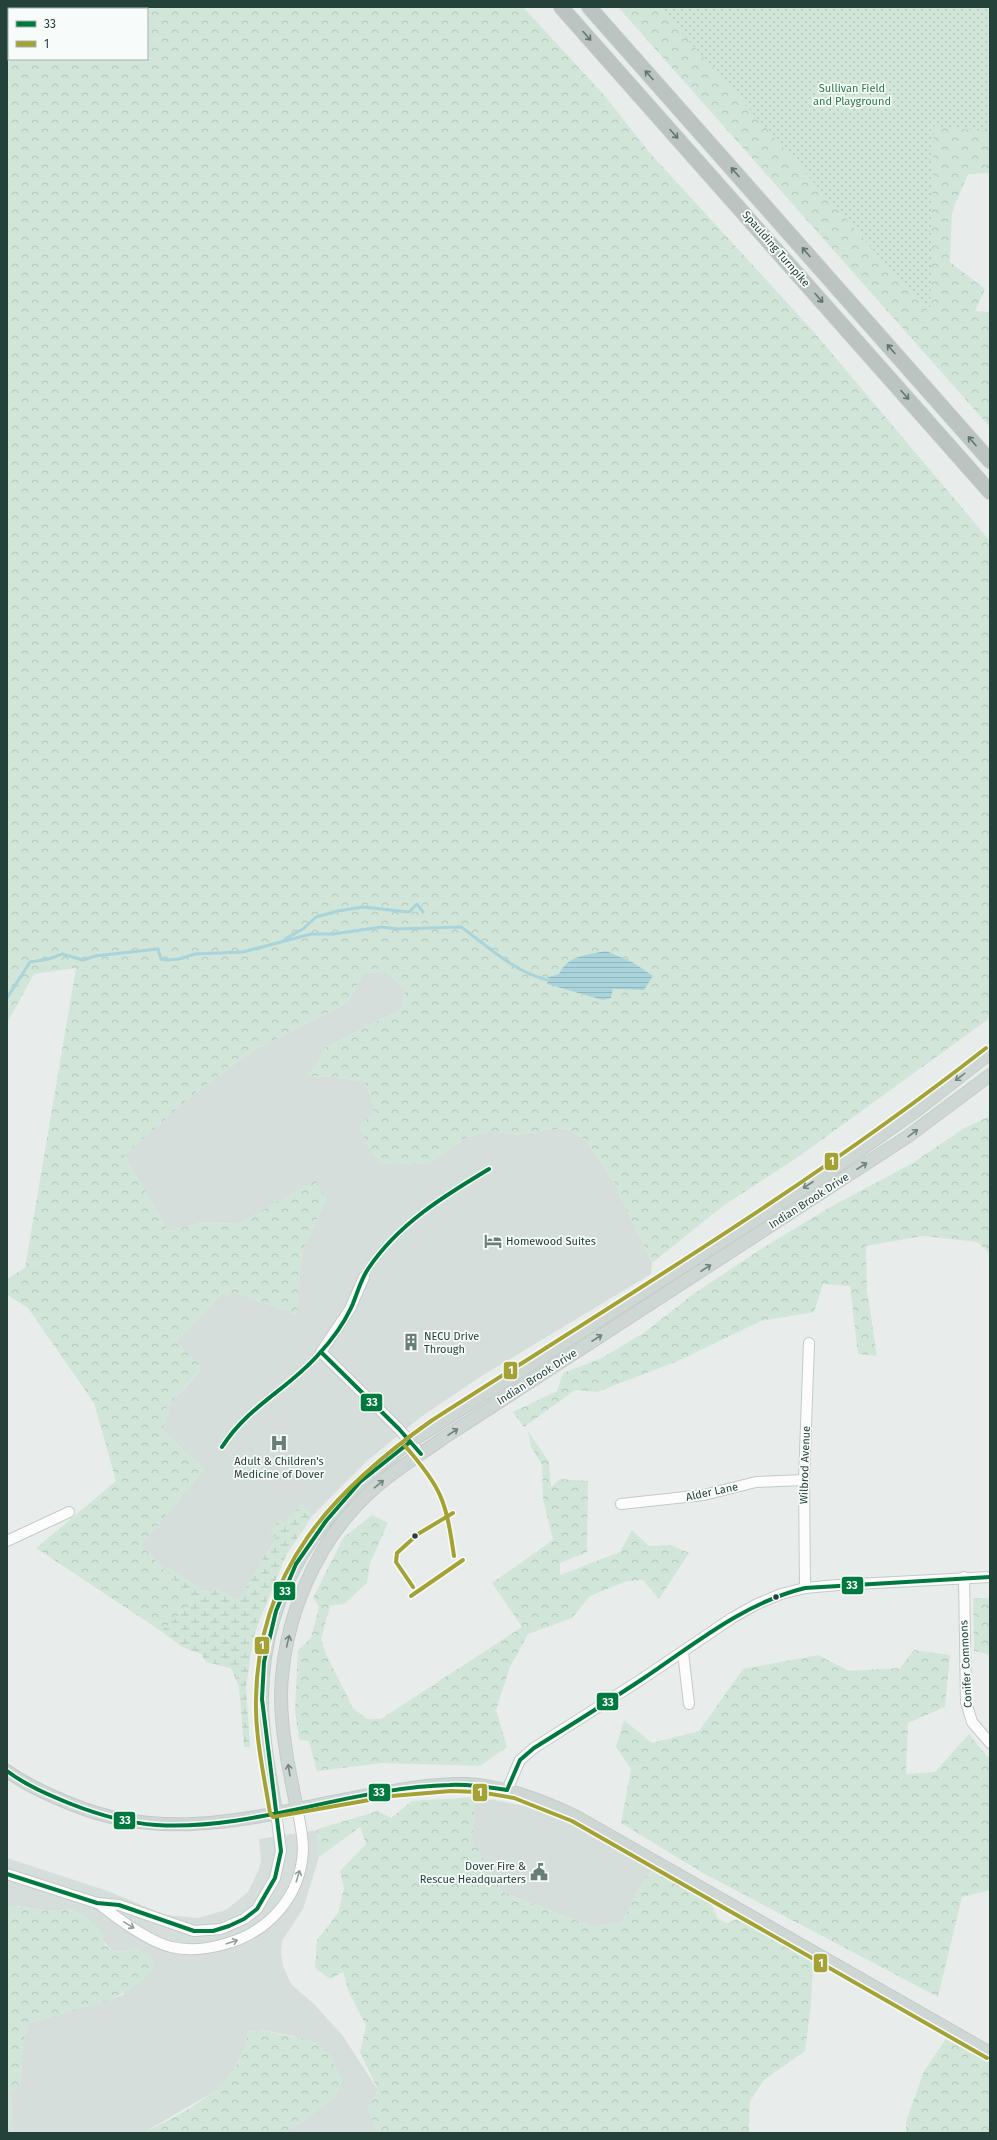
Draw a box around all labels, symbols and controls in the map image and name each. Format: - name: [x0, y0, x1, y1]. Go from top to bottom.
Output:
- legend: [8, 8, 148, 60]
- text: 33: [44, 17, 56, 31]
- one-way arrow: [583, 31, 592, 41]
- text: 1: [44, 37, 49, 51]
- one-way arrow: [645, 70, 654, 80]
- park label: Sullivan Field and Playground: [813, 82, 891, 108]
- one-way arrow: [669, 128, 678, 139]
- one-way arrow: [731, 167, 740, 177]
- street label: Spaulding Turnpike: [740, 208, 812, 290]
- one-way arrow: [801, 247, 810, 257]
- one-way arrow: [814, 293, 823, 303]
- one-way arrow: [887, 344, 896, 355]
- one-way arrow: [900, 390, 909, 401]
- one-way arrow: [967, 436, 977, 446]
- one-way arrow: [954, 1073, 965, 1081]
- one-way arrow: [907, 1128, 918, 1137]
- line badge: 1: [824, 1152, 839, 1171]
- text: 1: [829, 1155, 835, 1168]
- one-way arrow: [856, 1162, 867, 1170]
- street label: Indian Brook Drive: [767, 1170, 851, 1232]
- one-way arrow: [803, 1181, 814, 1190]
- hotel icon: Homewood Suites: [483, 1231, 503, 1251]
- place label: Homewood Suites: [506, 1235, 596, 1248]
- one-way arrow: [700, 1263, 712, 1271]
- place label: NECU Drive Through: [424, 1330, 479, 1356]
- building icon: NECU Drive Through: [401, 1332, 421, 1352]
- one-way arrow: [591, 1334, 602, 1342]
- street label: Indian Brook Drive: [495, 1346, 579, 1408]
- line badge: 1: [503, 1361, 518, 1380]
- text: 1: [508, 1364, 514, 1377]
- line badge: 33: [360, 1393, 383, 1412]
- text: 33: [365, 1396, 378, 1409]
- street label: Wilbrod Avenue: [797, 1426, 813, 1504]
- one-way arrow: [447, 1428, 458, 1436]
- hospital icon: Adult & Children's Medicine of Dover: [269, 1433, 289, 1453]
- place label: Adult & Children's Medicine of Dover: [234, 1455, 325, 1481]
- one-way arrow: [374, 1479, 384, 1488]
- street label: Alder Lane: [685, 1480, 739, 1504]
- unlabelled marker: [410, 1531, 420, 1541]
- line badge: 33: [841, 1576, 864, 1595]
- text: 33: [845, 1579, 858, 1592]
- line badge: 33: [273, 1581, 296, 1601]
- text: 33: [278, 1585, 291, 1598]
- unlabelled marker: [771, 1592, 781, 1602]
- street label: Conifer Commons: [957, 1620, 975, 1708]
- one-way arrow: [285, 1634, 292, 1647]
- line badge: 1: [254, 1636, 270, 1655]
- text: 1: [259, 1639, 265, 1652]
- line badge: 33: [596, 1692, 619, 1711]
- text: 33: [601, 1696, 614, 1709]
- one-way arrow: [285, 1763, 293, 1776]
- line badge: 33: [368, 1783, 391, 1802]
- line badge: 1: [472, 1783, 488, 1802]
- text: 33: [372, 1786, 385, 1799]
- text: 1: [477, 1786, 483, 1799]
- line badge: 33: [113, 1811, 136, 1830]
- text: 33: [118, 1814, 131, 1827]
- place label: Dover Fire & Rescue Headquarters: [420, 1860, 526, 1886]
- public building icon: Dover Fire & Rescue Headquarters: [529, 1862, 549, 1882]
- one-way arrow: [295, 1870, 302, 1883]
- one-way arrow: [123, 1922, 135, 1930]
- one-way arrow: [225, 1938, 238, 1945]
- line badge: 1: [813, 1953, 828, 1973]
- text: 1: [818, 1957, 824, 1970]

